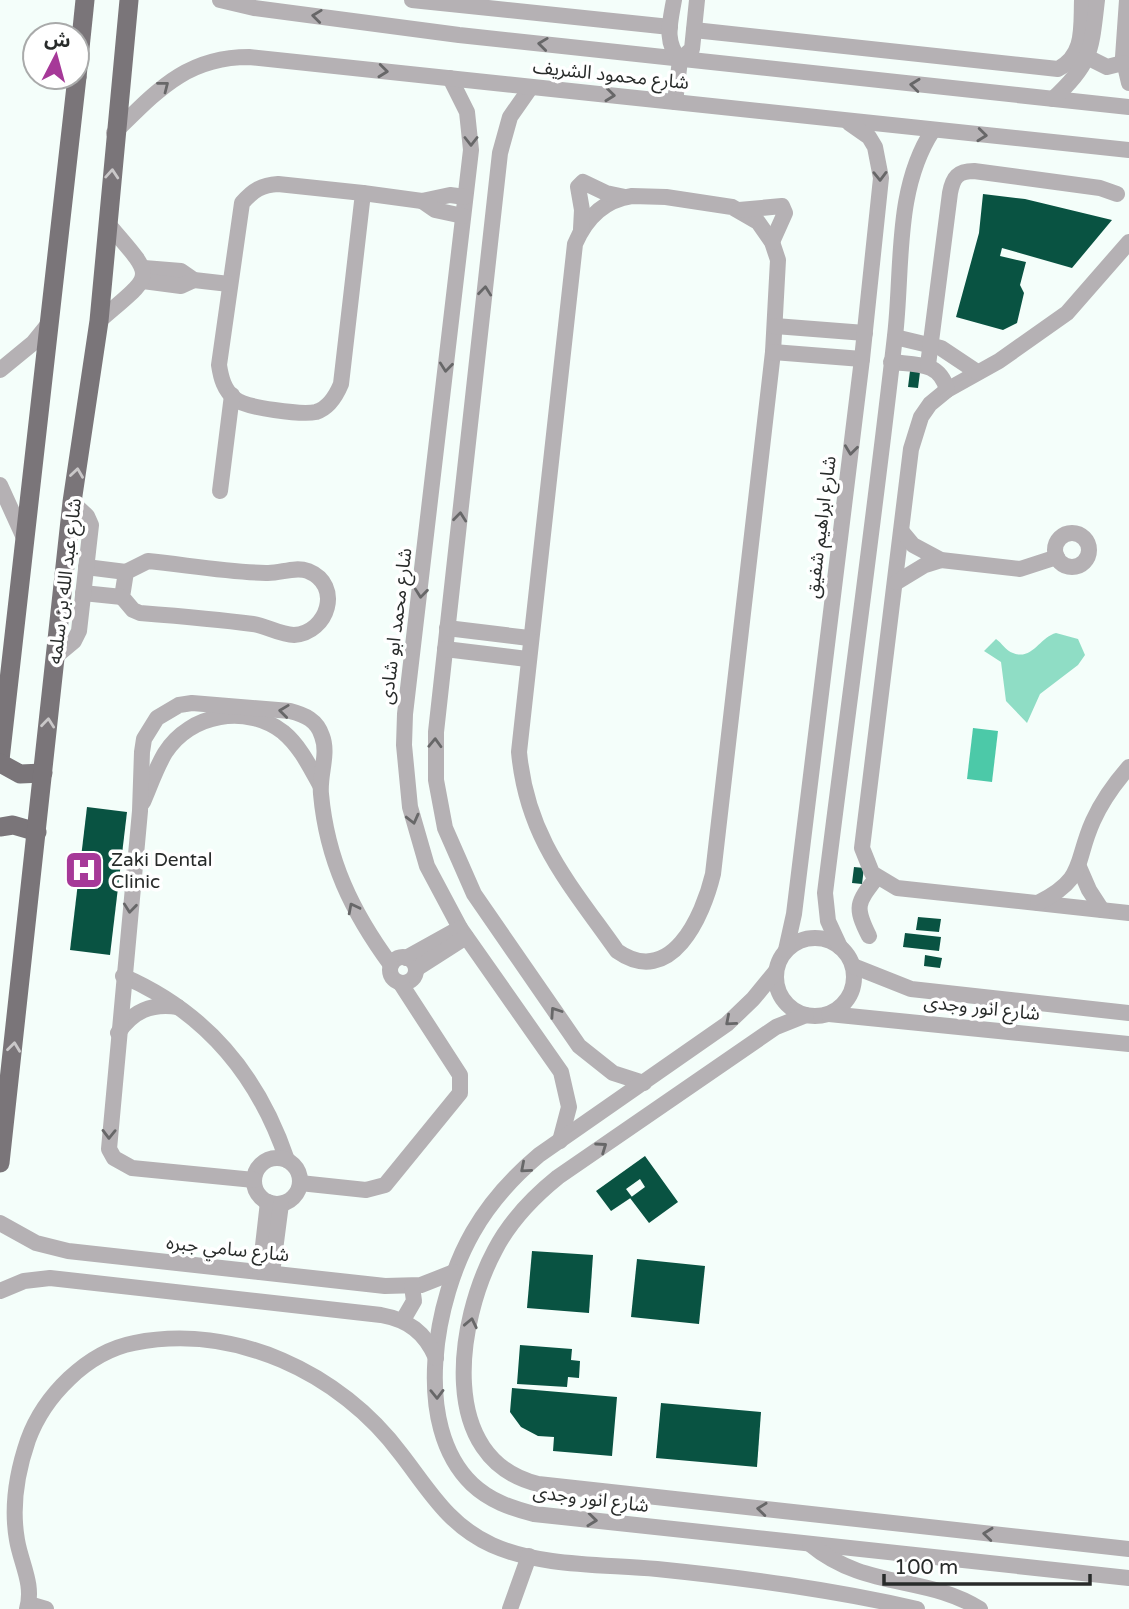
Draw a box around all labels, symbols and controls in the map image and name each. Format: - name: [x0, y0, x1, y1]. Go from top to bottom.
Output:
- one-way arrow: [311, 9, 323, 24]
- north arrow: [21, 21, 91, 91]
- text: ش: [44, 28, 72, 52]
- one-way arrow: [537, 37, 548, 52]
- street label: شارع محمود الشريف: [531, 56, 690, 96]
- one-way arrow: [378, 63, 389, 78]
- one-way arrow: [909, 77, 921, 92]
- one-way arrow: [156, 82, 169, 95]
- one-way arrow: [604, 88, 615, 103]
- one-way arrow: [977, 127, 988, 142]
- one-way arrow: [463, 136, 478, 147]
- one-way arrow: [104, 168, 119, 179]
- one-way arrow: [872, 170, 887, 181]
- one-way arrow: [477, 285, 492, 297]
- one-way arrow: [439, 362, 454, 373]
- one-way arrow: [843, 445, 858, 456]
- street label: شارع ابراهيم شفيق: [801, 455, 844, 600]
- one-way arrow: [69, 467, 84, 479]
- street label: شارع عبد الله بن سلمه: [44, 497, 88, 666]
- one-way arrow: [452, 511, 467, 523]
- street label: شارع محمد ابو شادى: [375, 547, 418, 706]
- one-way arrow: [413, 587, 428, 599]
- one-way arrow: [278, 703, 290, 718]
- one-way arrow: [41, 717, 56, 729]
- one-way arrow: [428, 738, 443, 749]
- one-way arrow: [405, 813, 419, 825]
- hospital icon: Zaki Dental Clinic: [63, 849, 105, 891]
- place label: Zaki Dental Clinic: [111, 849, 213, 893]
- one-way arrow: [123, 902, 138, 913]
- one-way arrow: [347, 903, 361, 915]
- street label: شارع انور وجدى: [922, 991, 1041, 1027]
- one-way arrow: [551, 1007, 563, 1020]
- one-way arrow: [725, 1013, 738, 1025]
- one-way arrow: [6, 1041, 21, 1053]
- one-way arrow: [101, 1129, 116, 1140]
- one-way arrow: [594, 1143, 607, 1155]
- one-way arrow: [520, 1160, 533, 1172]
- street label: شارع سامي جبره: [165, 1232, 290, 1270]
- one-way arrow: [463, 1317, 478, 1329]
- one-way arrow: [429, 1389, 444, 1400]
- street label: شارع انور وجدى: [531, 1481, 650, 1519]
- one-way arrow: [756, 1502, 767, 1517]
- one-way arrow: [587, 1513, 598, 1528]
- one-way arrow: [982, 1526, 994, 1541]
- scale bar: [884, 1542, 1090, 1586]
- text: 100 m: [894, 1555, 958, 1580]

